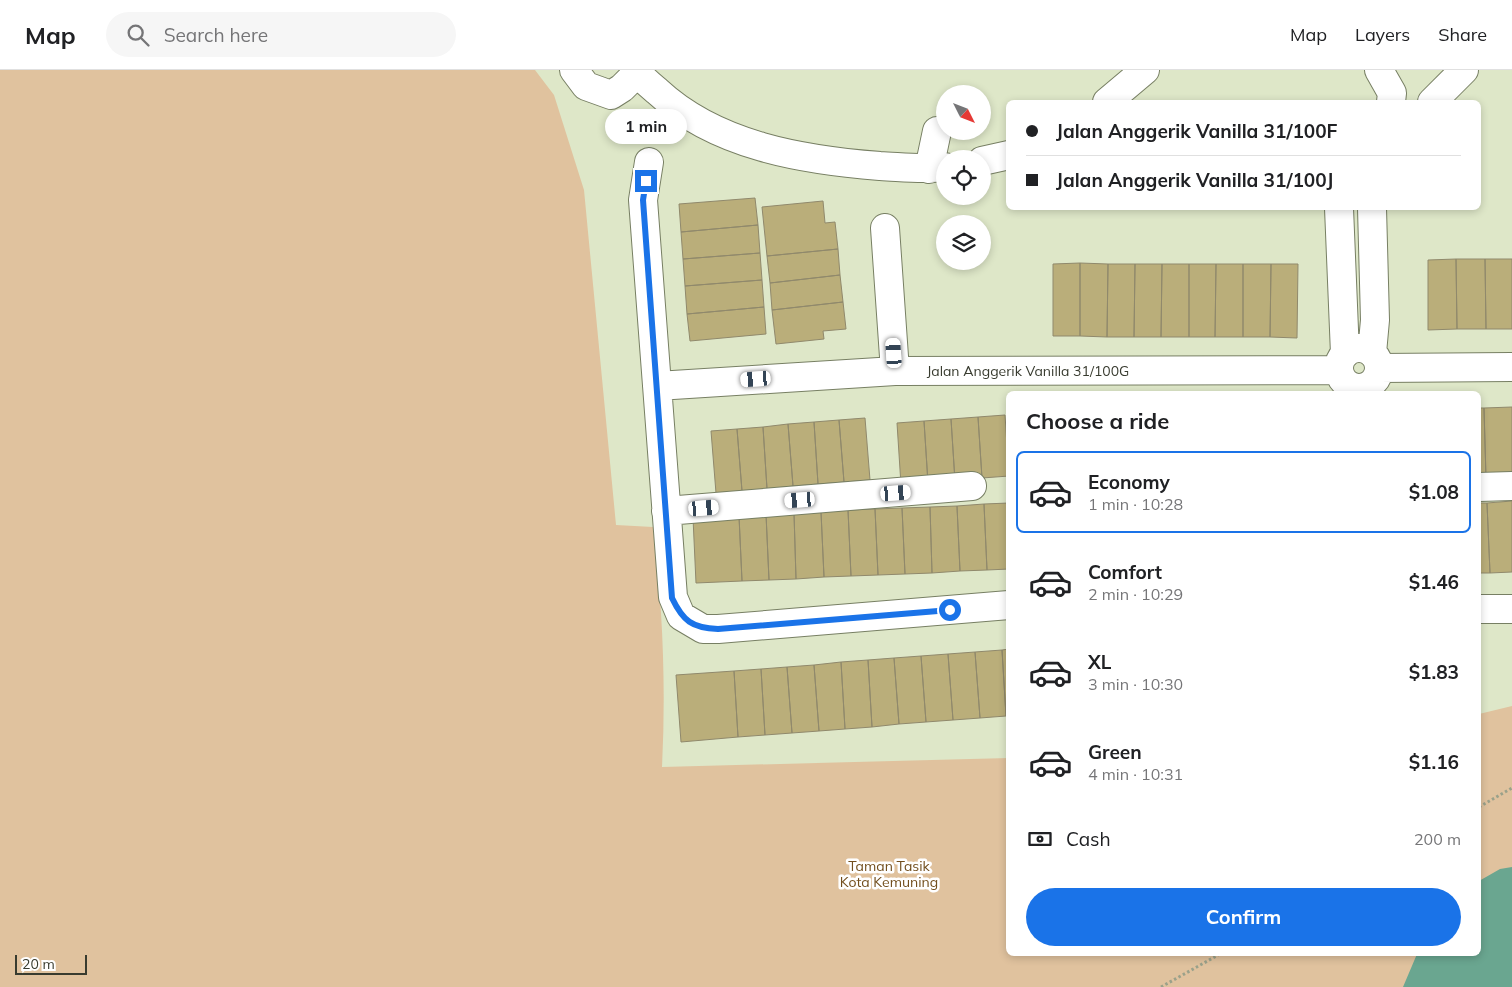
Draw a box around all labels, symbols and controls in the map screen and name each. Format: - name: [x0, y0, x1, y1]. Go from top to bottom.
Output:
- search box: [106, 12, 456, 57]
- text: Map: [25, 20, 76, 50]
- icon: search: [124, 21, 152, 49]
- text: Search here: [164, 23, 268, 47]
- text: Map: [1290, 23, 1327, 46]
- text: Layers: [1355, 23, 1410, 46]
- text: Share: [1438, 23, 1487, 46]
- north arrow: [936, 85, 991, 140]
- map controls: [936, 85, 991, 270]
- callout: 1 min: [605, 108, 687, 144]
- text: 1 min: [625, 116, 667, 136]
- text: Jalan Anggerik Vanilla 31/100F: [1056, 119, 1337, 143]
- button: locate: [936, 150, 991, 205]
- text: Jalan Anggerik Vanilla 31/100J: [1056, 168, 1333, 192]
- route end: [635, 170, 657, 192]
- button: layers: [936, 215, 991, 270]
- car: [885, 338, 902, 368]
- street label: Jalan Anggerik Vanilla 31/100G: [927, 362, 1129, 380]
- car: [740, 370, 771, 388]
- text: Choose a ride: [1026, 407, 1169, 435]
- icon: car: [1028, 470, 1073, 515]
- text: Economy: [1088, 470, 1170, 494]
- text: $1.08: [1409, 480, 1459, 504]
- car: [880, 484, 911, 502]
- car: [784, 491, 815, 509]
- text: 1 min · 10:28: [1088, 494, 1183, 514]
- car: [688, 499, 719, 517]
- icon: car: [1028, 560, 1073, 605]
- text: Comfort: [1088, 560, 1162, 584]
- text: $1.46: [1409, 570, 1459, 594]
- text: 2 min · 10:29: [1088, 584, 1183, 604]
- route start: [939, 599, 961, 621]
- icon: car: [1028, 650, 1073, 695]
- text: XL: [1088, 650, 1111, 674]
- text: $1.83: [1409, 660, 1459, 684]
- text: 3 min · 10:30: [1088, 674, 1183, 694]
- icon: car: [1028, 740, 1073, 785]
- text: Green: [1088, 740, 1142, 764]
- text: $1.16: [1409, 750, 1459, 774]
- text: 4 min · 10:31: [1088, 764, 1183, 784]
- icon: cash: [1026, 825, 1054, 853]
- text: Cash: [1066, 827, 1111, 851]
- text: 200 m: [1414, 829, 1461, 849]
- park label: Taman Tasik Kota Kemuning: [840, 857, 938, 891]
- button: Confirm: [1026, 888, 1461, 946]
- scale bar: [15, 952, 88, 975]
- text: 20 m: [22, 955, 55, 973]

